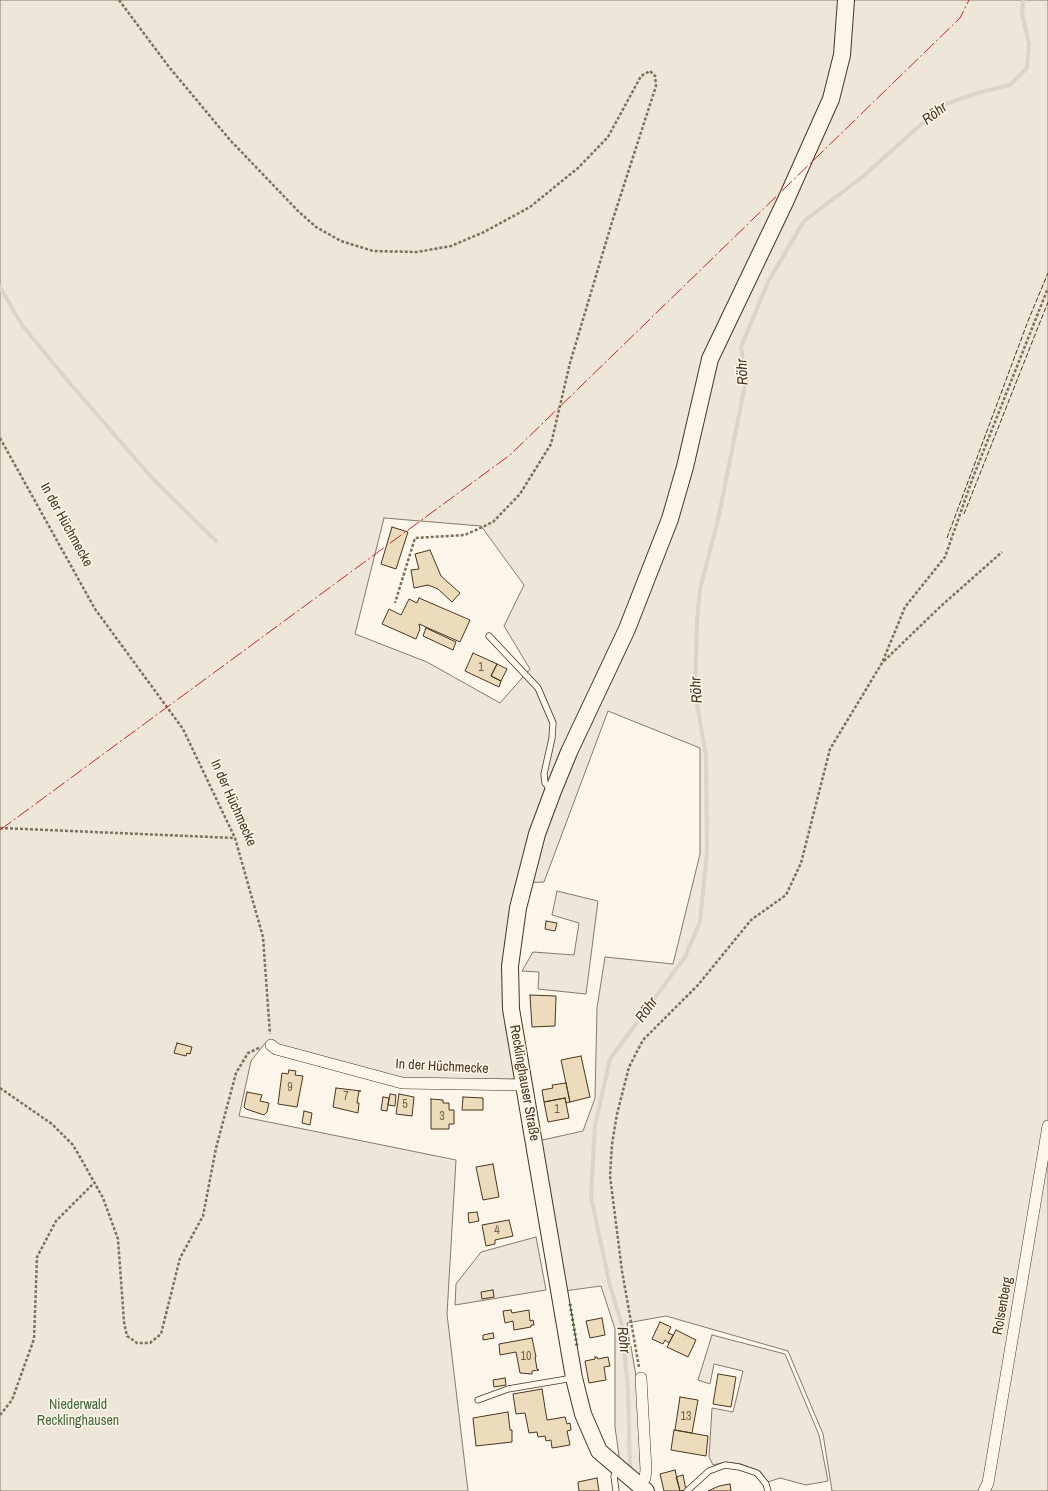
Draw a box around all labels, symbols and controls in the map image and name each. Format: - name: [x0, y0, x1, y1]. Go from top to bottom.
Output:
- water label: Röhr: [919, 99, 951, 129]
- water label: Röhr: [733, 358, 753, 386]
- street label: In der Hüchmecke: [36, 480, 96, 570]
- house number: 1: [478, 661, 484, 675]
- water label: Röhr: [687, 676, 707, 704]
- street label: In der Hüchmecke: [206, 757, 260, 849]
- water label: Röhr: [632, 994, 662, 1026]
- street label: Recklinghauser Straße: [506, 1024, 542, 1142]
- street label: In der Hüchmecke: [395, 1056, 489, 1078]
- house number: 9: [287, 1081, 293, 1095]
- house number: 7: [343, 1090, 349, 1104]
- house number: 5: [402, 1098, 408, 1112]
- house number: 1: [554, 1103, 560, 1117]
- house number: 3: [439, 1110, 445, 1124]
- house number: 4: [494, 1224, 500, 1238]
- street label: Rolsenberg: [990, 1276, 1016, 1336]
- water label: Röhr: [612, 1326, 634, 1354]
- house number: 10: [521, 1350, 531, 1364]
- park label: Niederwald Recklinghausen: [37, 1397, 119, 1430]
- house number: 13: [681, 1410, 691, 1424]

